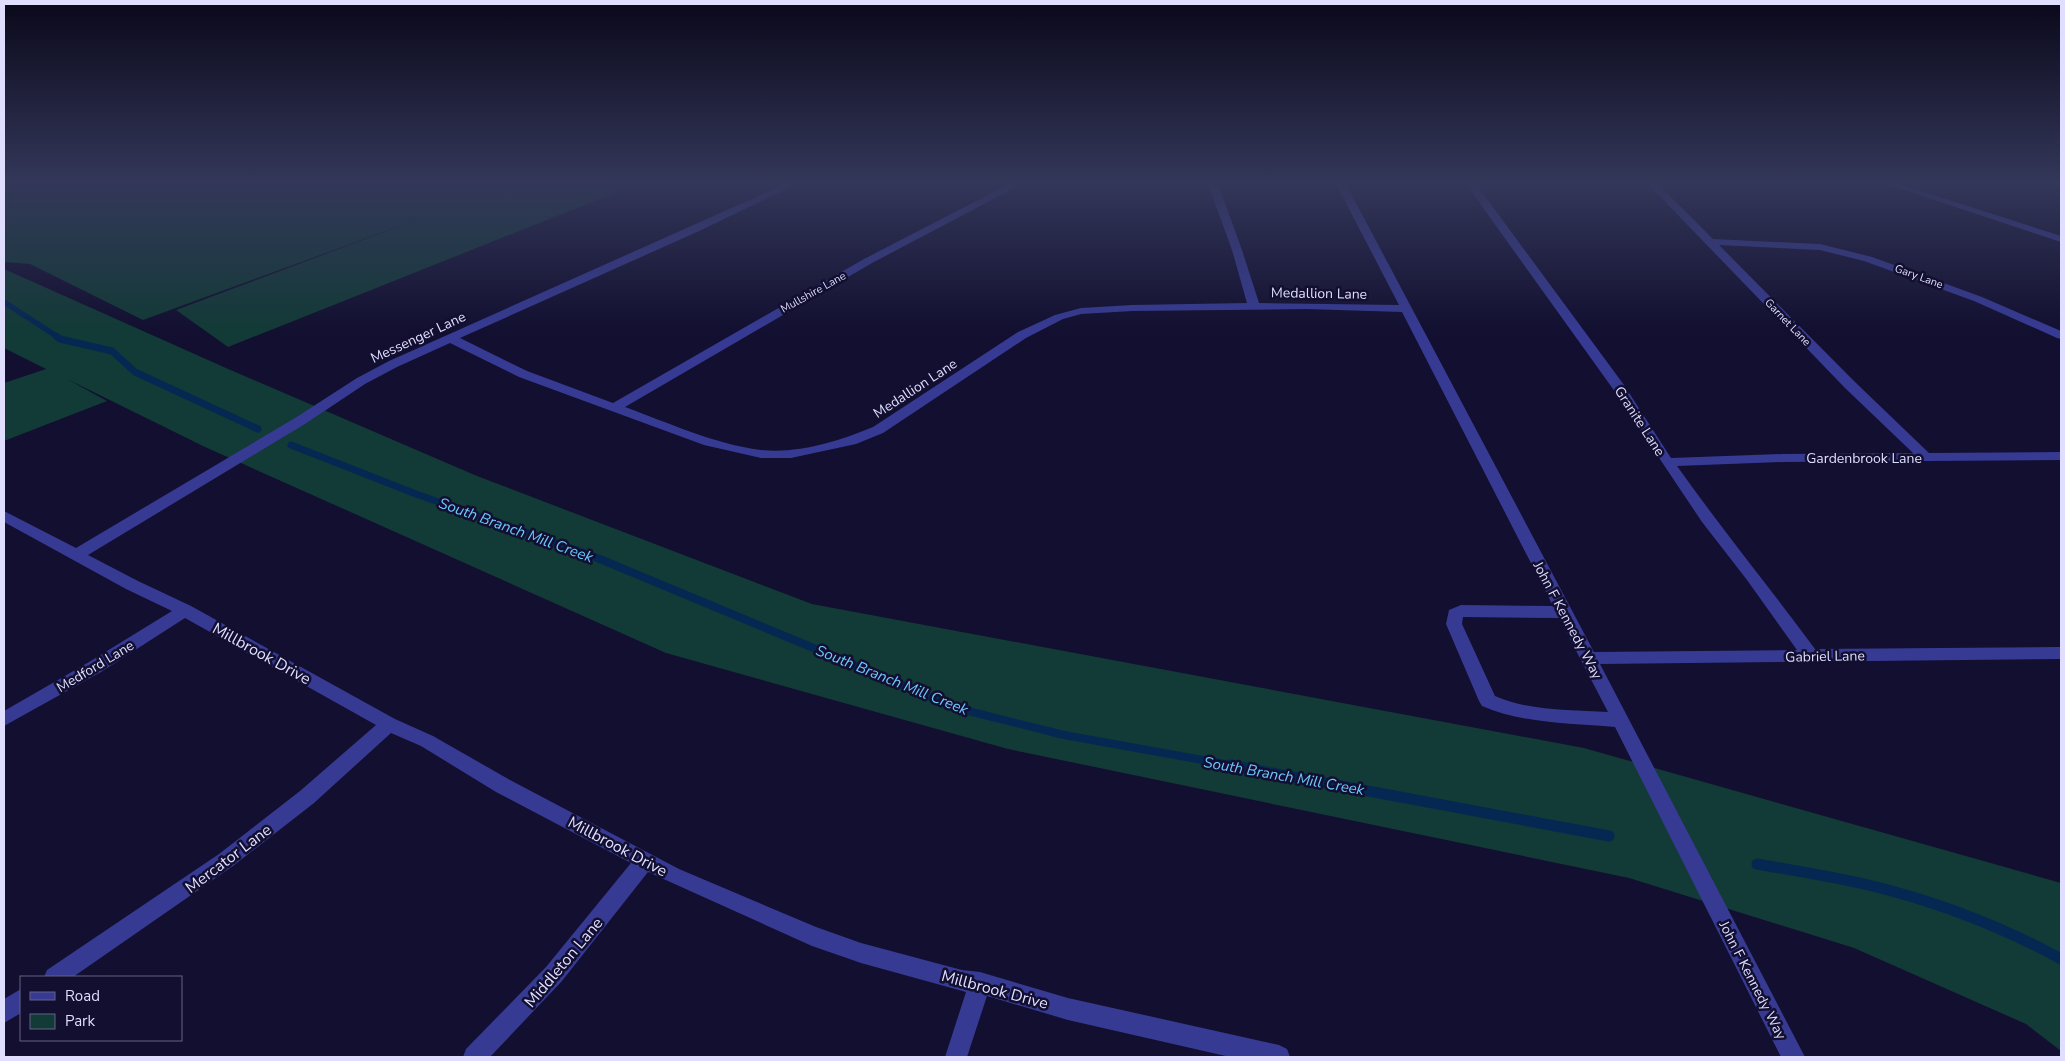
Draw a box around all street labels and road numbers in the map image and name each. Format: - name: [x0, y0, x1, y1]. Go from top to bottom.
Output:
- street label: Gary Lane: [1893, 261, 1945, 292]
- street label: Mullshire Lane: [778, 268, 849, 317]
- street label: Medallion Lane: [1271, 283, 1367, 304]
- street label: Garnet Lane: [1761, 295, 1814, 349]
- street label: Messenger Lane: [368, 307, 469, 368]
- street label: Medallion Lane: [870, 354, 961, 423]
- street label: Granite Lane: [1610, 383, 1669, 460]
- street label: Gardenbrook Lane: [1806, 449, 1922, 468]
- street label: John F Kennedy Way: [1528, 557, 1607, 683]
- street label: Millbrook Drive: [208, 618, 315, 690]
- street label: Medford Lane: [53, 636, 137, 697]
- street label: Gabriel Lane: [1785, 646, 1865, 667]
- street label: Millbrook Drive: [564, 811, 671, 882]
- street label: Mercator Lane: [181, 819, 276, 898]
- street label: Middleton Lane: [519, 913, 608, 1012]
- street label: John F Kennedy Way: [1714, 917, 1791, 1043]
- street label: Millbrook Drive: [939, 965, 1051, 1015]

